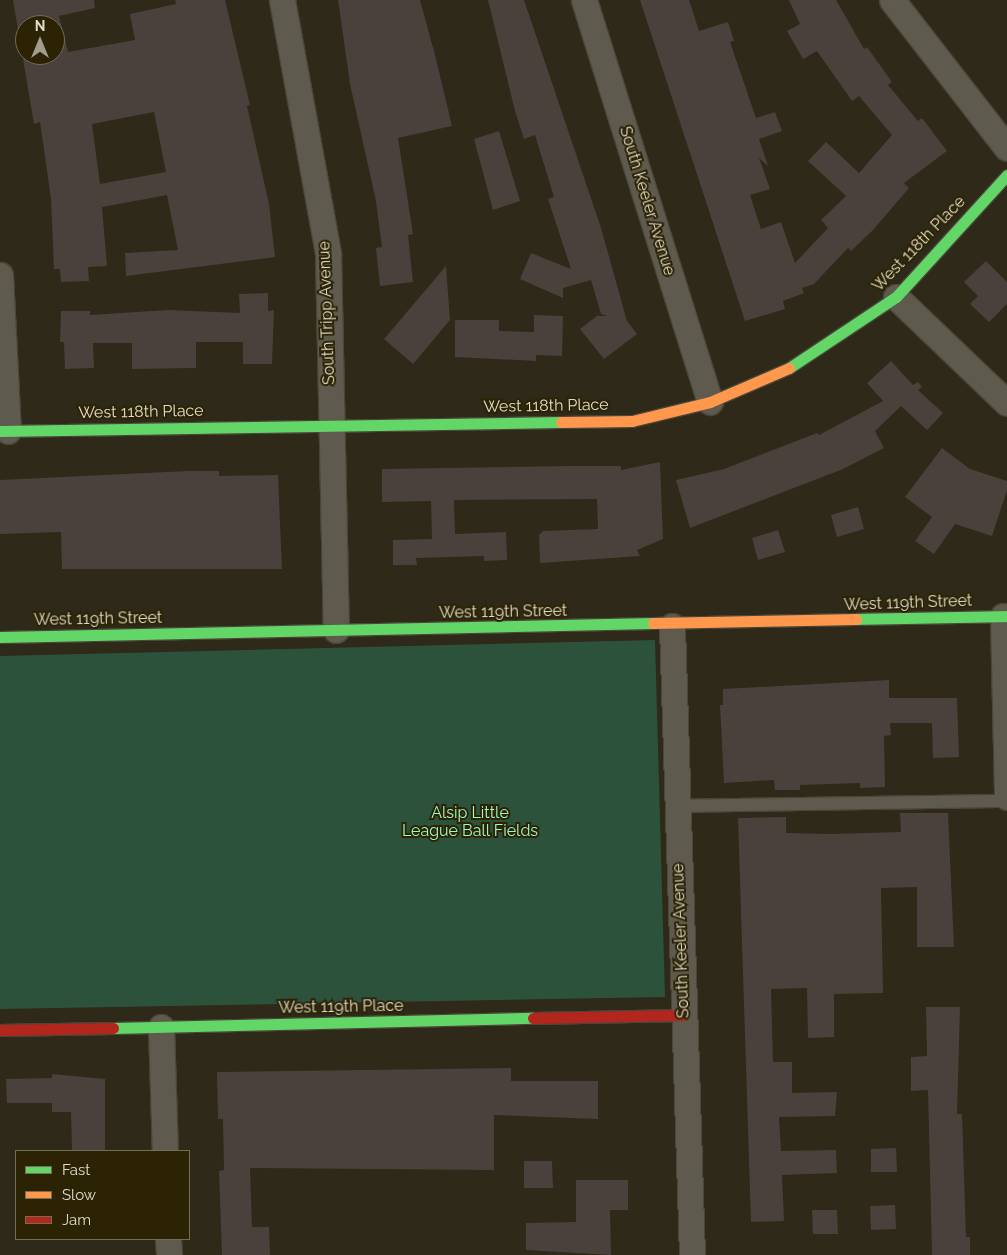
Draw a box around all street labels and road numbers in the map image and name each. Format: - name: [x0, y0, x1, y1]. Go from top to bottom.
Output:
- street label: South Keeler Avenue: [615, 124, 679, 278]
- street label: West 118th Place: [869, 192, 969, 296]
- street label: South Tripp Avenue: [315, 240, 339, 386]
- street label: West 118th Place: [483, 395, 609, 417]
- street label: West 118th Place: [78, 401, 204, 423]
- street label: West 119th Street: [843, 591, 973, 615]
- street label: West 119th Street: [439, 601, 567, 623]
- street label: West 119th Street: [34, 608, 162, 630]
- street label: South Keeler Avenue: [669, 863, 693, 1019]
- street label: West 119th Place: [278, 996, 404, 1018]

